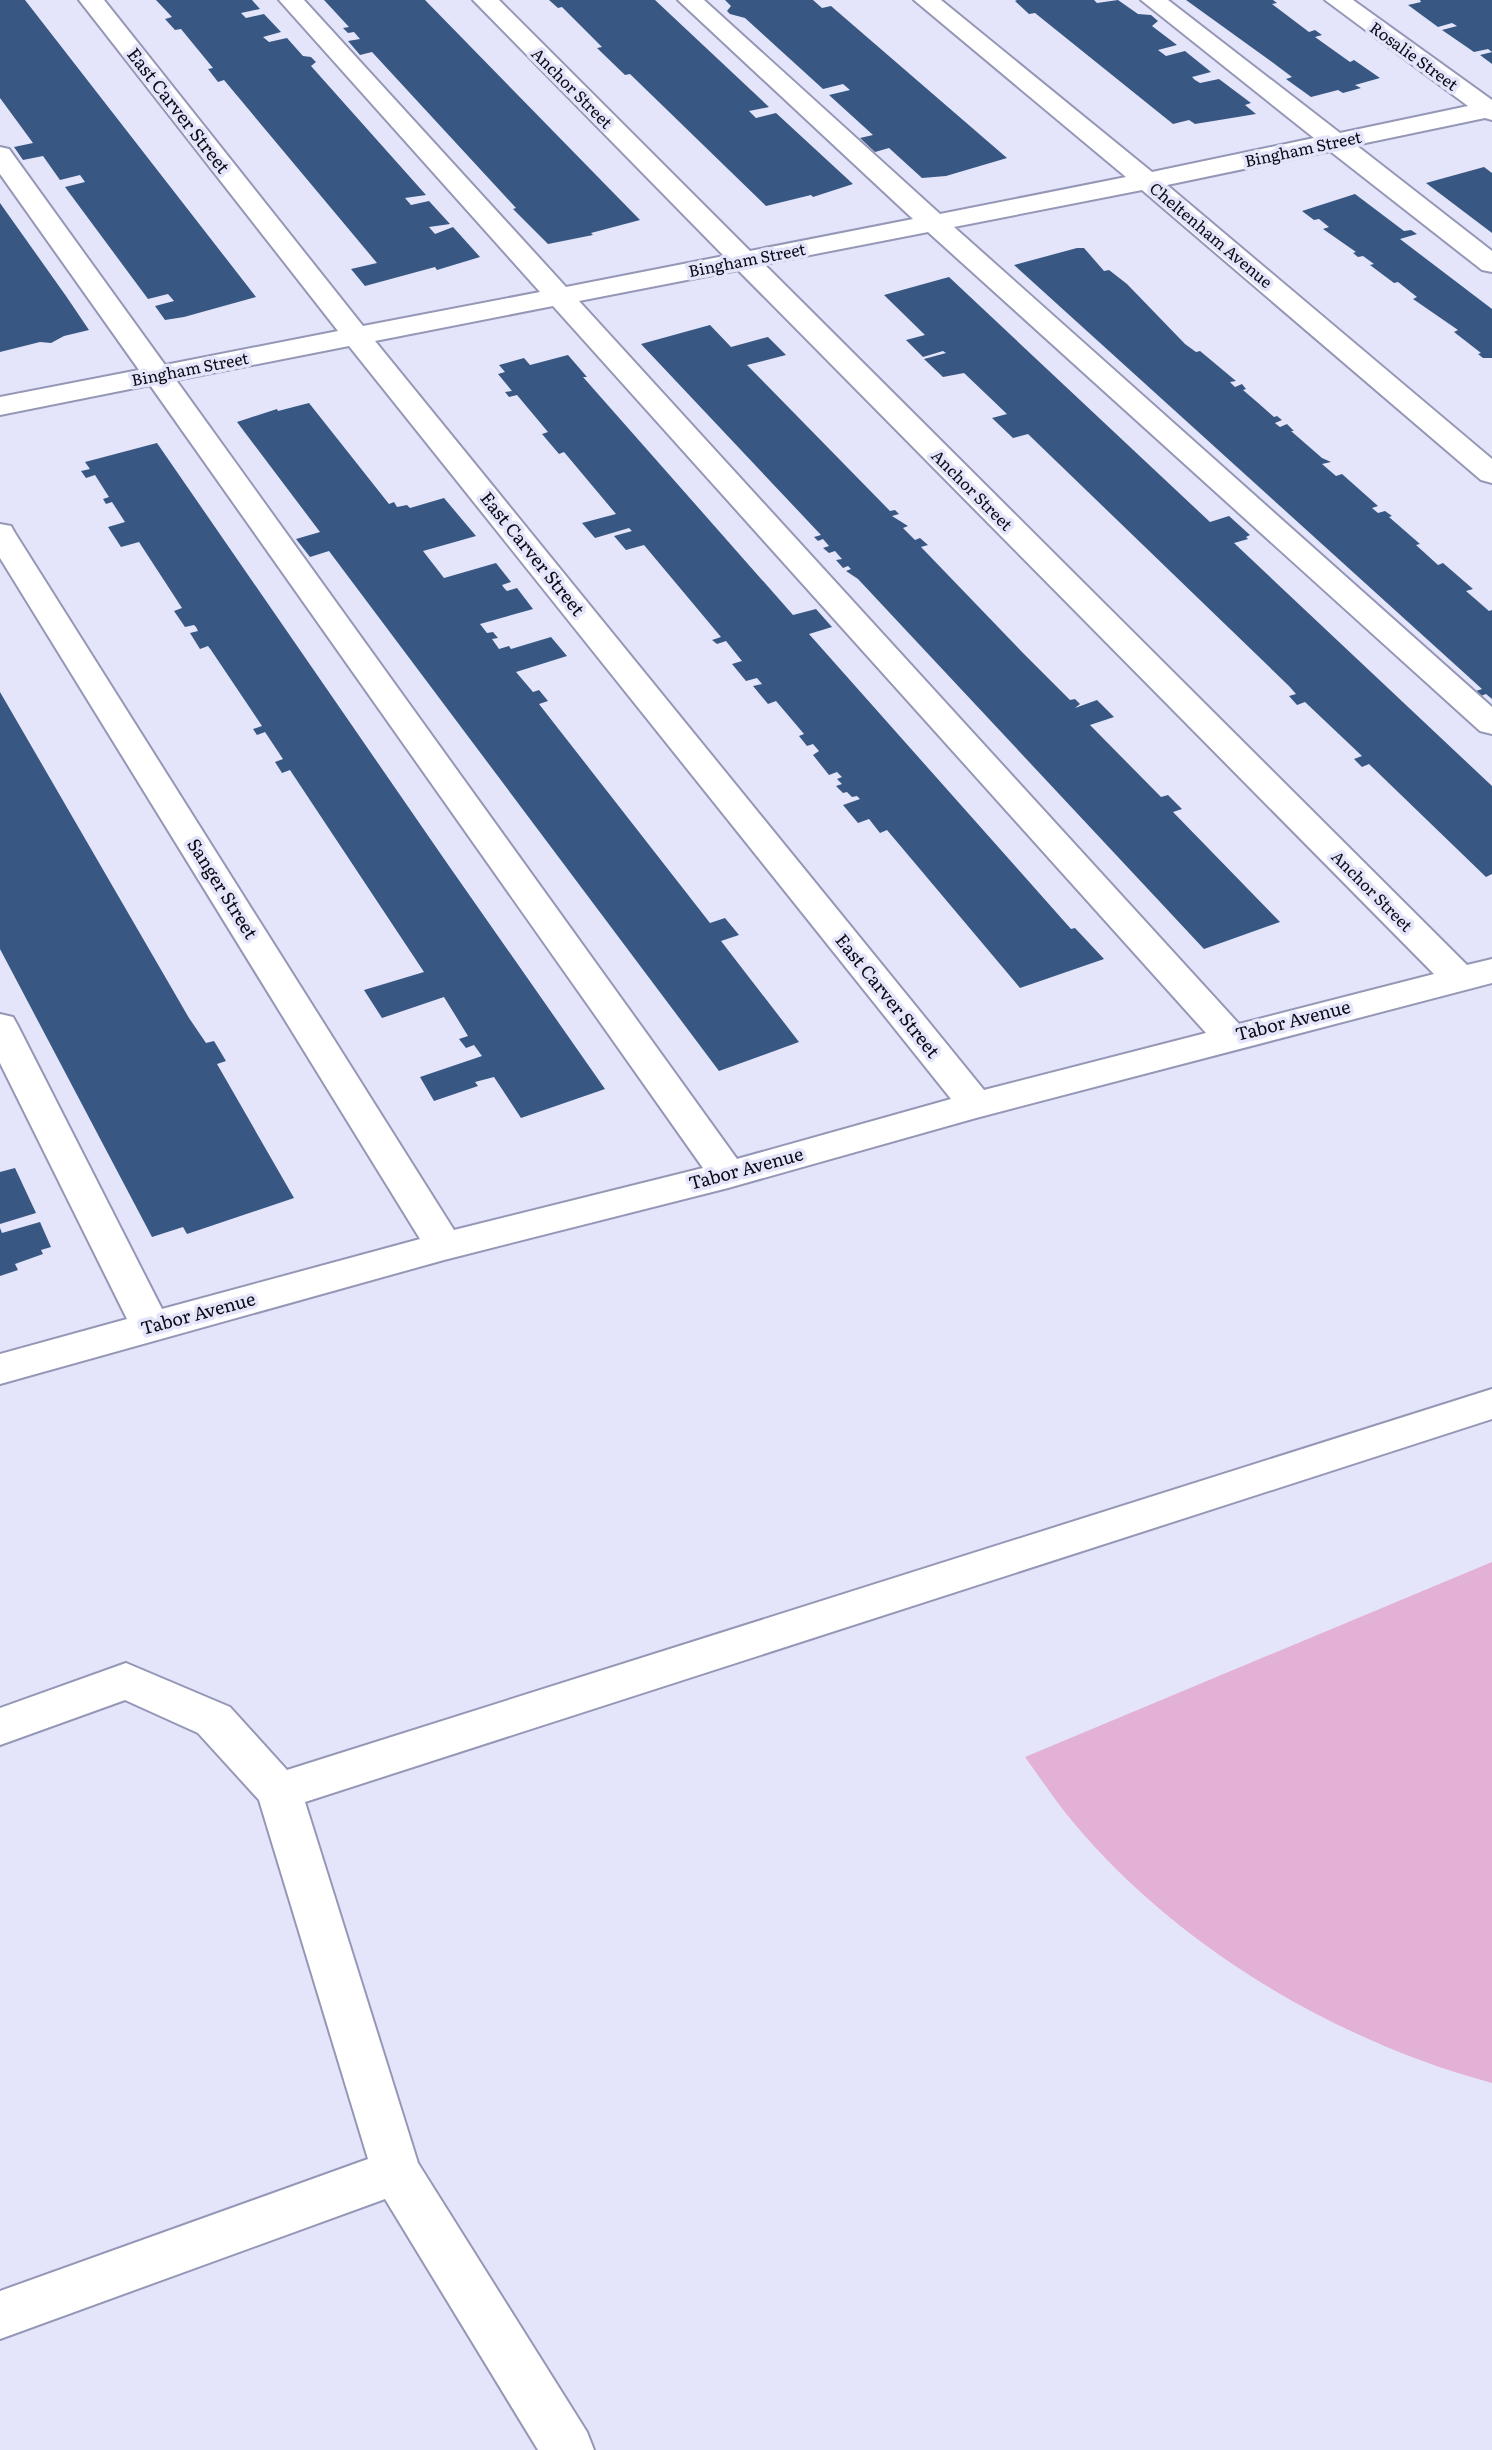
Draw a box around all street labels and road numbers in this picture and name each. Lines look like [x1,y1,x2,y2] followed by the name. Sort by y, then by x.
[1365,15,1464,96] street label: Rosalie Street
[121,41,237,179] street label: East Carver Street
[527,41,619,134] street label: Anchor Street
[1242,124,1364,172] street label: Bingham Street
[1145,176,1278,293] street label: Cheltenham Avenue
[686,236,808,282] street label: Bingham Street
[129,345,251,391] street label: Bingham Street
[927,443,1019,536] street label: Anchor Street
[474,485,592,622] street label: East Carver Street
[181,833,265,945] street label: Sanger Street
[1327,844,1419,937] street label: Anchor Street
[829,927,947,1064] street label: East Carver Street
[1232,992,1353,1047] street label: Tabor Avenue
[685,1139,806,1196] street label: Tabor Avenue
[137,1284,258,1341] street label: Tabor Avenue

